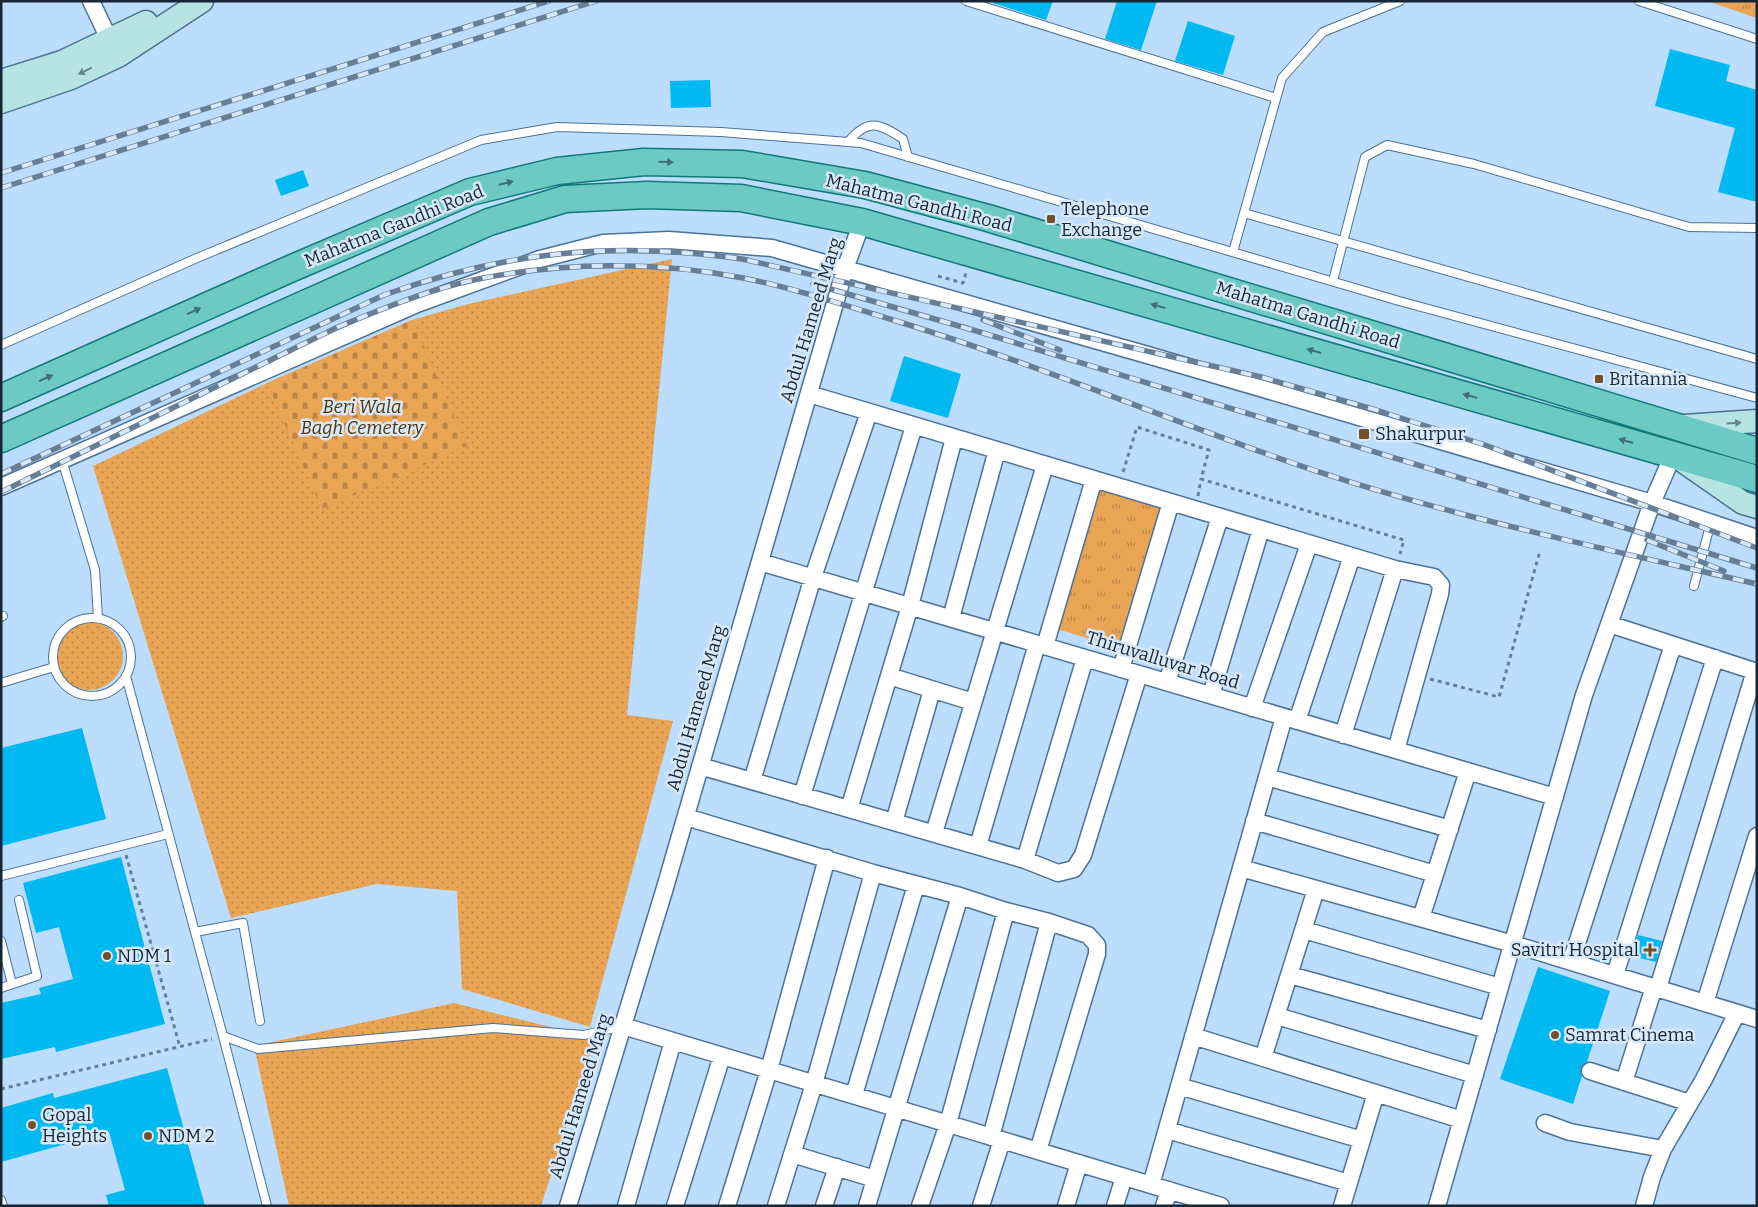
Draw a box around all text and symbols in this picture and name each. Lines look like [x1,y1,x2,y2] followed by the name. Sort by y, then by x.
[78,67,92,75] one-way arrow
[659,158,675,166] one-way arrow
[824,169,1015,237] street label: Mahatma Gandhi Road
[498,179,513,187] one-way arrow
[301,180,487,272] street label: Mahatma Gandhi Road
[1061,198,1149,241] place label: Telephone Exchange
[1045,213,1057,225] marker: Telephone Exchange
[775,235,847,405] street label: Abdul Hameed Marg
[1213,277,1403,354] street label: Mahatma Gandhi Road
[1150,302,1165,310] one-way arrow
[187,307,201,315] one-way arrow
[1306,347,1321,355] one-way arrow
[1609,368,1687,390] place label: Britannia
[39,373,53,381] one-way arrow
[1593,373,1605,385] marker: Britannia
[1462,392,1478,400] one-way arrow
[301,396,424,439] park label: Beri Wala Bagh Cemetery
[1726,418,1742,426] one-way arrow
[1375,423,1466,445] place label: Shakurpur
[1357,427,1371,441] marker: Shakurpur
[1619,437,1634,445] one-way arrow
[662,622,730,794] street label: Abdul Hameed Marg
[1084,626,1242,694] street label: Thiruvalluvar Road
[1511,939,1639,961] place label: Savitri Hospital
[1643,943,1657,957] marker: Savitri Hospital
[117,945,172,967] place label: NDM 1
[101,950,113,962] marker: NDM 1
[544,1011,616,1181] street label: Abdul Hameed Marg
[1565,1024,1695,1046] place label: Samrat Cinema
[1549,1029,1561,1041] marker: Samrat Cinema
[42,1104,107,1147] place label: Gopal Heights
[26,1119,38,1131] marker: Gopal Heights
[158,1125,215,1147] place label: NDM 2
[142,1130,154,1142] marker: NDM 2

